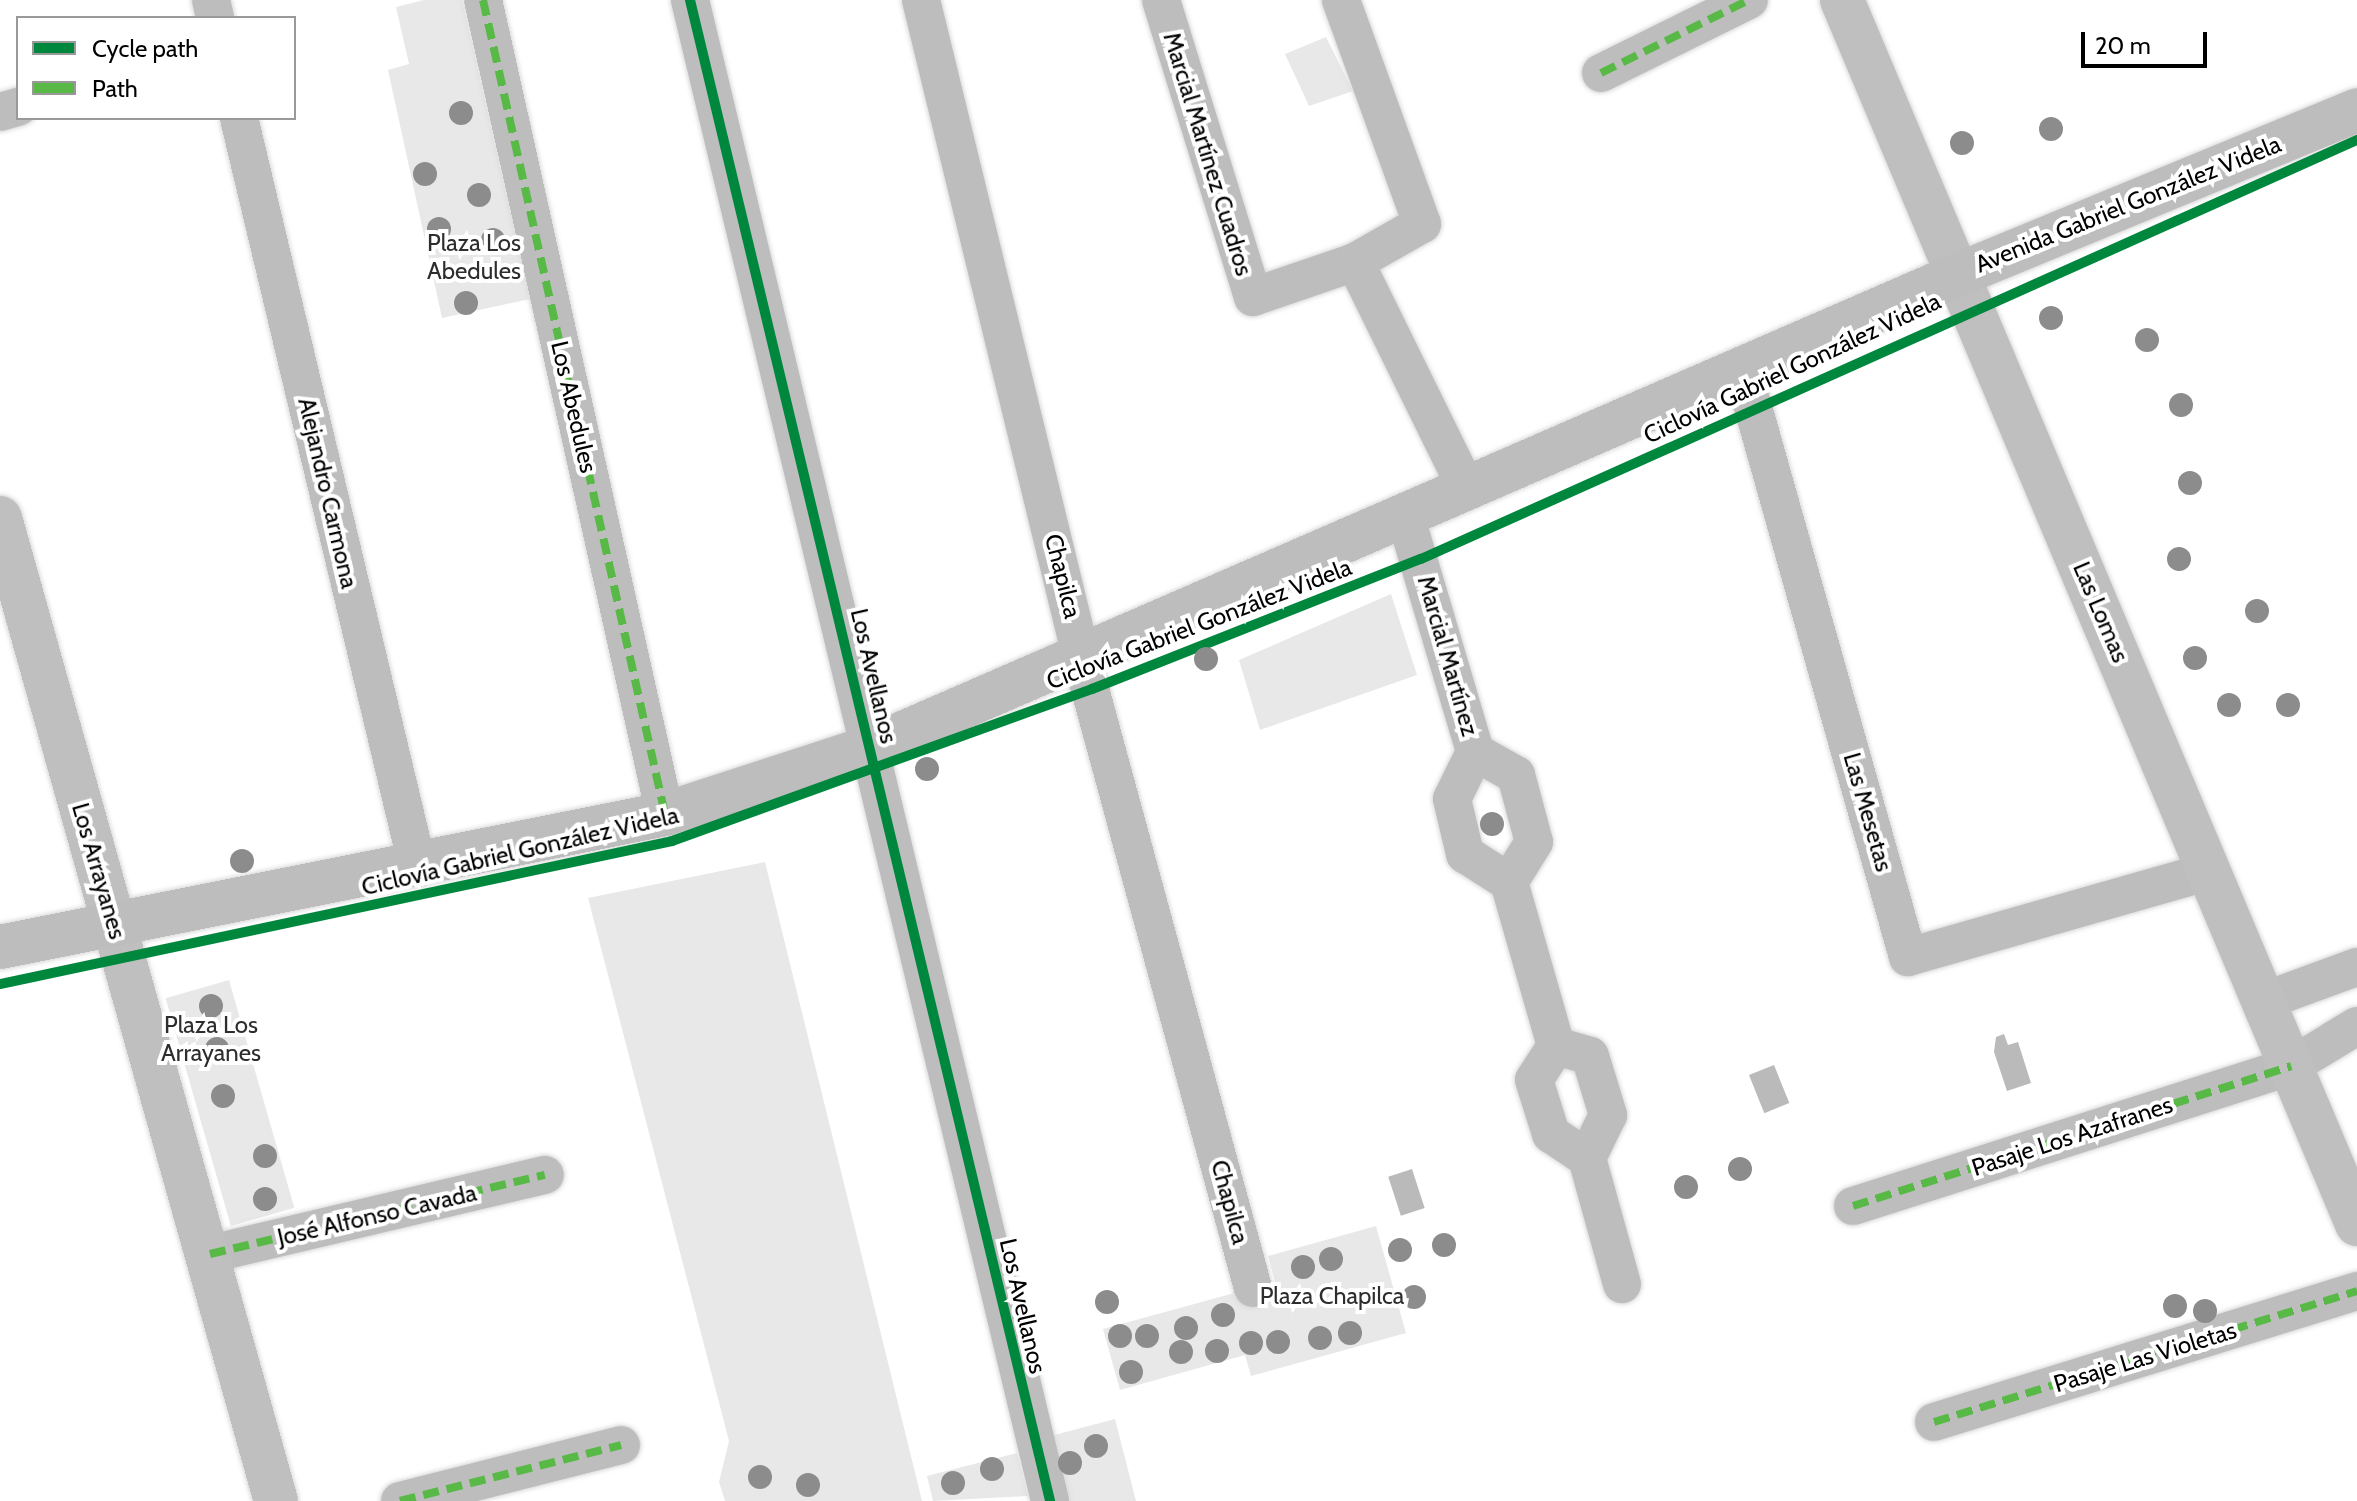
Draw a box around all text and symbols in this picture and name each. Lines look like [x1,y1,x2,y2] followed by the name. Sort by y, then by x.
[16,16,296,120] legend
[2085,16,2211,66] scale bar
[1157,29,1259,279] street label: Marcial Martínez Cuadros
[2095,31,2151,60] text: 20 m
[92,34,198,63] text: Cycle path
[92,74,138,103] text: Path
[1971,129,2285,279] street label: Avenida Gabriel González Videla
[427,229,521,285] park label: Plaza Los Abedules
[1639,286,1945,450] street label: Ciclovía Gabriel González Videla
[545,338,603,476] street label: Los Abedules
[292,395,364,591] street label: Alejandro Carmona
[1039,531,1087,621] street label: Chapilca
[1042,552,1356,696] street label: Ciclovía Gabriel González Videla
[2067,557,2135,667] street label: Las Lomas
[1411,573,1485,739] street label: Marcial Martínez
[844,606,904,746] street label: Los Avellanos
[1837,749,1899,875] street label: Las Mesetas
[66,800,132,942] street label: Los Arrayanes
[359,800,681,902] street label: Ciclovía Gabriel González Videla
[161,1011,261,1067] park label: Plaza Los Arrayanes
[1968,1090,2176,1182] street label: Pasaje Los Azafranes
[1205,1157,1255,1247] street label: Chapilca
[275,1178,479,1252] street label: José Alfonso Cavada
[993,1236,1053,1376] street label: Los Avellanos
[1260,1282,1404,1310] park label: Plaza Chapilca
[2050,1316,2240,1398] street label: Pasaje Las Violetas

